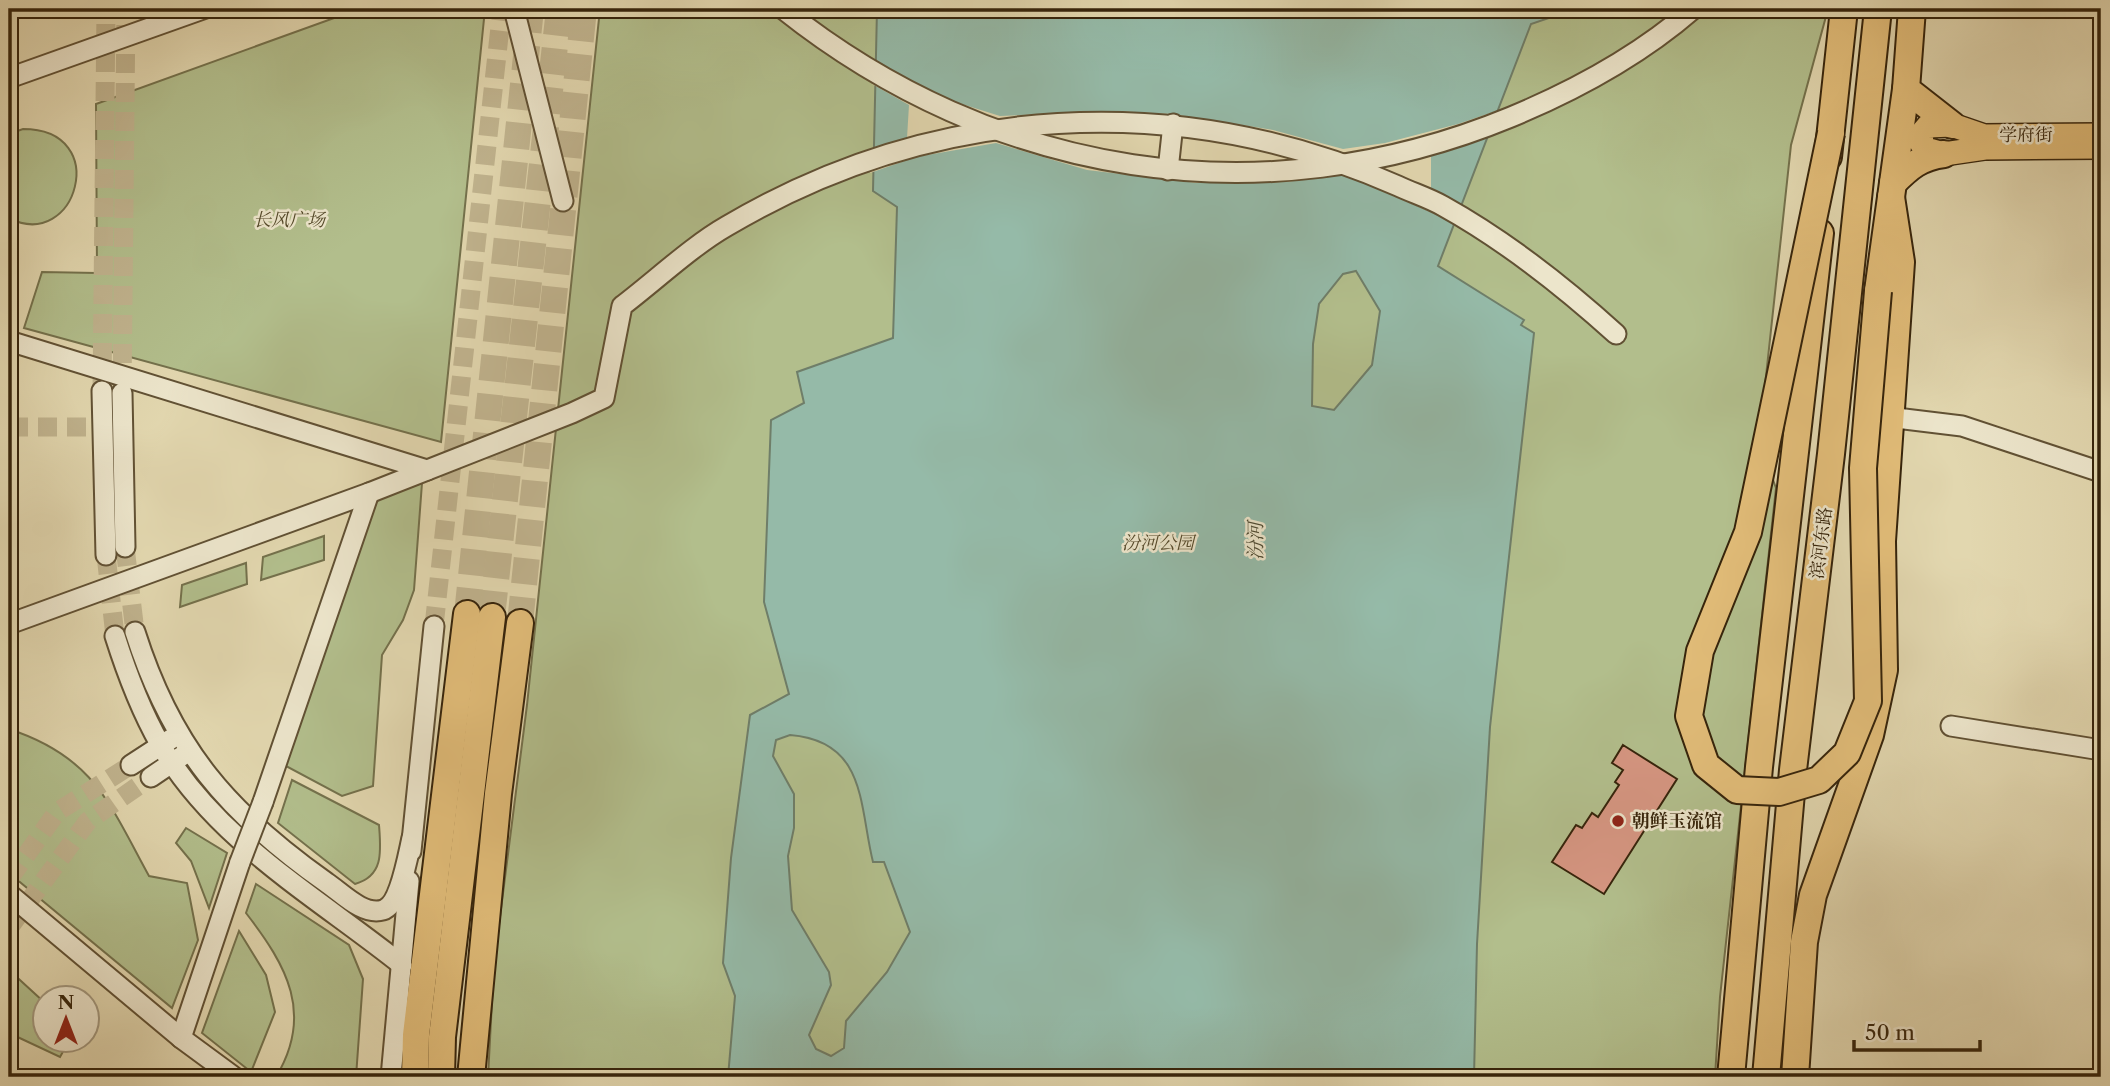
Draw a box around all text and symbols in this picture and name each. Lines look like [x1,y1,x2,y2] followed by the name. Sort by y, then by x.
[1999,124,2053,146] street label: 学府街
[253,209,327,231] park label: 长风广场
[1806,506,1836,580] street label: 滨河东路
[1244,519,1267,560] water label: 汾河
[1122,532,1197,554] park label: 汾河公园
[1632,810,1722,832] place label: 朝鲜玉流馆
[1610,813,1626,829] marker: 朝鲜玉流馆
[32,984,102,1054] north arrow
[58,991,74,1014] text: N
[1854,1009,1980,1053] scale bar
[1865,1020,1915,1045] text: 50 m

